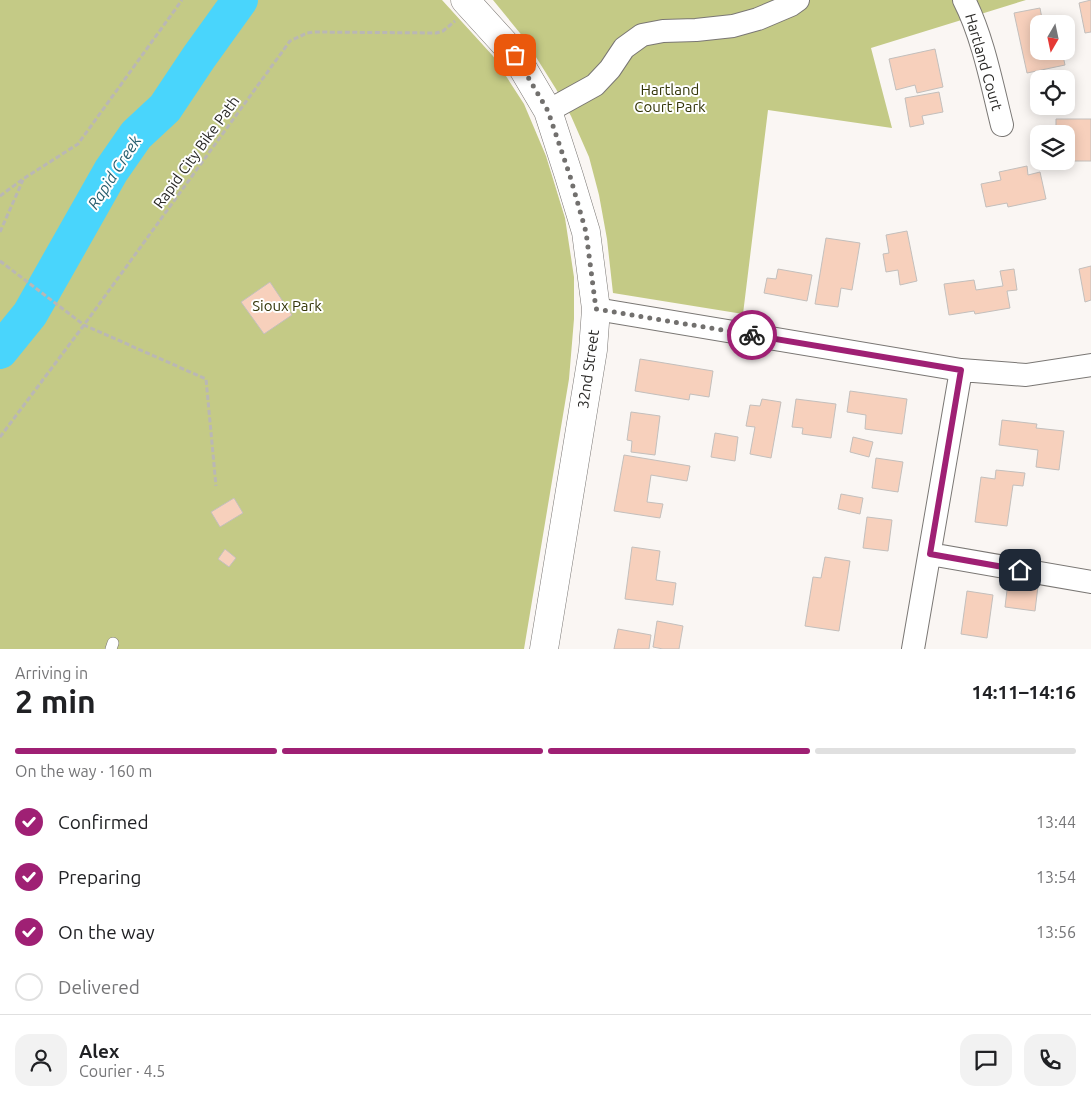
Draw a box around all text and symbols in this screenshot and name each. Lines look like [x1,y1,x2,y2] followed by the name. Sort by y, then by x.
[962,11,1006,113] street label: Hartland Court
[1030,15,1075,60] north arrow
[1030,15,1075,170] map controls
[494,34,536,76] pin
[501,41,529,69] icon: bag
[1030,70,1075,115] button: locate
[634,81,706,115] park label: Hartland Court Park
[150,93,242,211] street label: Rapid City Bike Path
[1030,125,1075,170] button: layers
[84,131,145,212] water label: Rapid Creek
[252,297,322,314] park label: Sioux Park
[727,310,777,360] courier
[738,321,766,349] icon: bike
[574,328,602,410] street label: 32nd Street
[999,549,1041,591] pin
[1006,556,1034,584] icon: home
[15,664,88,682] text: Arriving in
[971,681,1076,703] text: 14:11–14:16
[15,683,96,719] text: 2 min
[15,762,152,780] text: On the way · 160 m
[15,808,43,836] icon: check
[58,811,149,833] text: Confirmed
[1036,813,1076,831] text: 13:44
[15,863,43,891] icon: check
[58,866,142,888] text: Preparing
[1036,868,1076,886] text: 13:54
[15,918,43,946] icon: check
[58,921,155,943] text: On the way
[1036,923,1076,941] text: 13:56
[58,976,140,998] text: Delivered
[15,1034,67,1086] button: person
[960,1034,1012,1086] button: chat
[1024,1034,1076,1086] button: phone
[79,1040,119,1062] text: Alex
[79,1062,165,1080] text: Courier · 4.5

